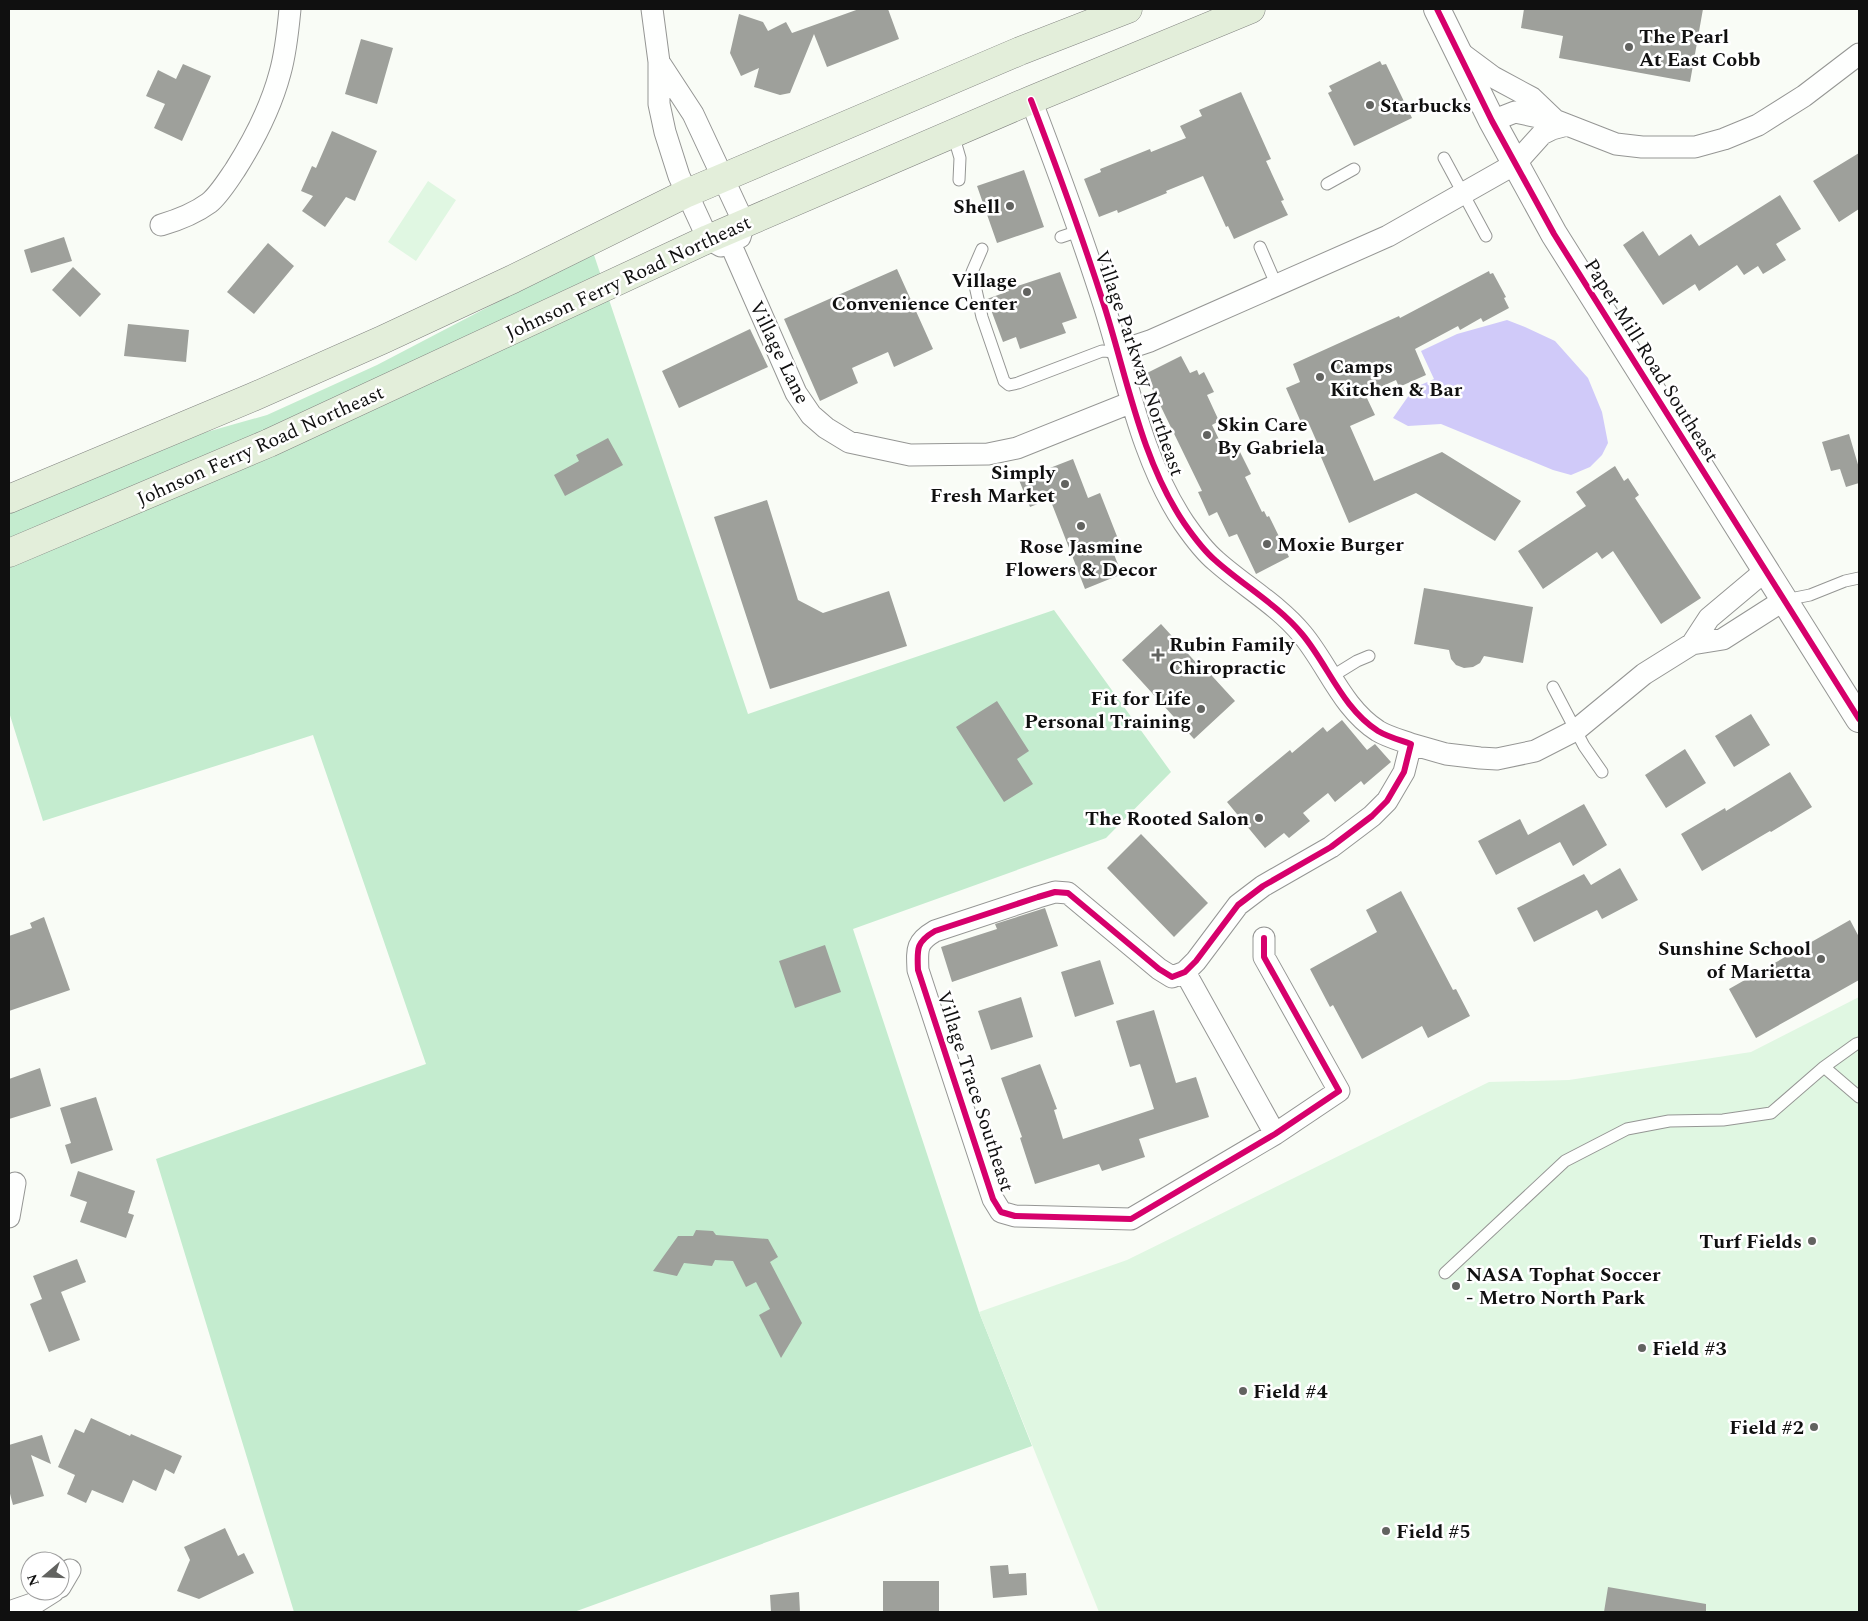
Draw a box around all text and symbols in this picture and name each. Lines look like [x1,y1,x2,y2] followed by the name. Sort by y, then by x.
[1639,22,1760,75] place label: The Pearl At East Cobb
[1623,41,1635,53] marker: The Pearl At East Cobb
[1380,91,1472,121] place label: Starbucks
[1364,99,1376,111] marker: Starbucks
[953,192,1000,222] place label: Shell
[1004,200,1016,212] marker: Shell
[501,208,756,348] street label: Johnson Ferry Road Northeast
[1086,246,1192,480] street label: Village Parkway Northeast
[1576,253,1726,468] street label: Paper Mill Road Southeast
[832,266,1017,319] place label: Village Convenience Center
[1021,286,1033,298] marker: Village Convenience Center
[741,296,817,409] street label: Village Lane
[1330,352,1463,405] place label: Camps Kitchen & Bar
[1314,371,1326,383] marker: Camps Kitchen & Bar
[132,378,389,514] street label: Johnson Ferry Road Northeast
[1217,410,1326,463] place label: Skin Care By Gabriela
[1201,429,1213,441] marker: Skin Care By Gabriela
[930,458,1056,511] place label: Simply Fresh Market
[1059,478,1071,490] marker: Simply Fresh Market
[1075,520,1087,532] marker: Rose Jasmine Flowers & Decor
[1277,530,1404,560] place label: Moxie Burger
[1005,532,1158,585] place label: Rose Jasmine Flowers & Decor
[1261,538,1273,550] marker: Moxie Burger
[1169,630,1296,683] place label: Rubin Family Chiropractic
[1151,648,1165,662] marker: Rubin Family Chiropractic
[1024,684,1191,737] place label: Fit for Life Personal Training
[1195,703,1207,715] marker: Fit for Life Personal Training
[1085,804,1249,834] place label: The Rooted Salon
[1253,812,1265,824] marker: The Rooted Salon
[1658,934,1812,987] place label: Sunshine School of Marietta
[1815,953,1827,965] marker: Sunshine School of Marietta
[928,987,1022,1196] street label: Village Trace Southeast
[1699,1227,1802,1257] place label: Turf Fields
[1806,1235,1818,1247] marker: Turf Fields
[1466,1260,1661,1313] place label: NASA Tophat Soccer - Metro North Park
[1450,1280,1462,1292] marker: NASA Tophat Soccer - Metro North Park
[1652,1334,1727,1364] place label: Field #3
[1636,1342,1648,1354] marker: Field #3
[1253,1377,1328,1407] place label: Field #4
[1237,1385,1249,1397] marker: Field #4
[1729,1413,1804,1443] place label: Field #2
[1808,1421,1820,1433] marker: Field #2
[1396,1517,1471,1547] place label: Field #5
[1380,1525,1392,1537] marker: Field #5
[20,1551,70,1601] north arrow
[21,1571,45,1589] text: N

